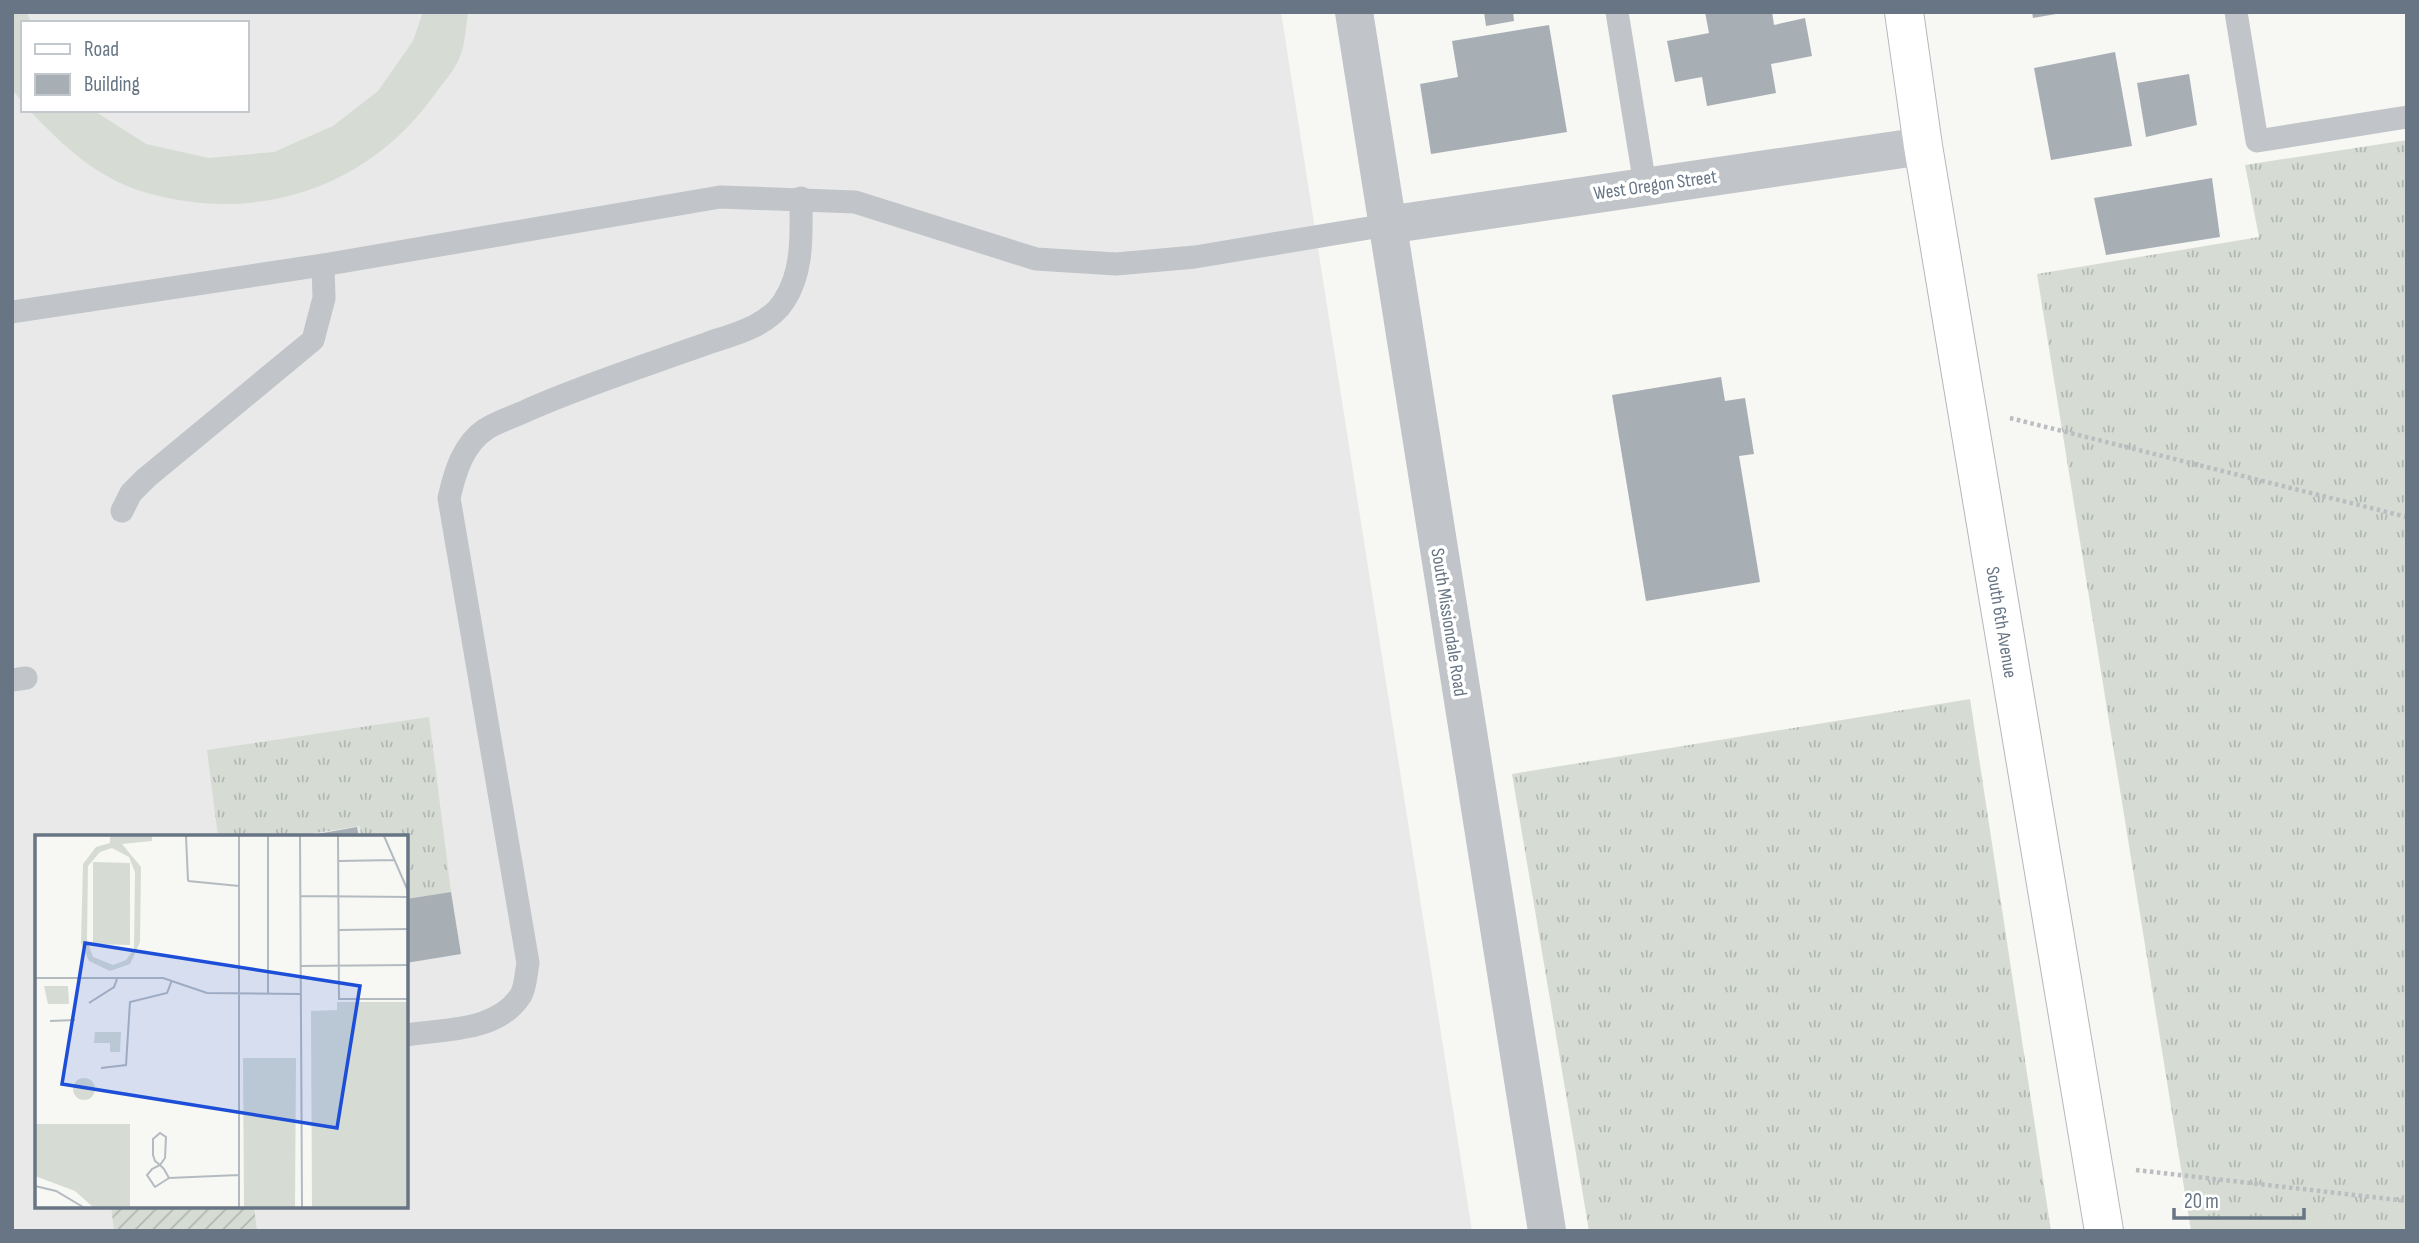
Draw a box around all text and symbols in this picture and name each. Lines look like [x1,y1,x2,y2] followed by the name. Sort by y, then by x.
[21,21,248,112] legend
[84,37,119,62] text: Road
[84,72,140,97] text: Building
[1592,165,1718,206] street label: West Oregon Street
[1425,546,1472,698] street label: South Missiondale Road
[1980,565,2022,680] street label: South 6th Avenue
[35,835,408,1208] inset map
[2174,1176,2304,1220] scale bar
[2184,1189,2219,1214] text: 20 m

